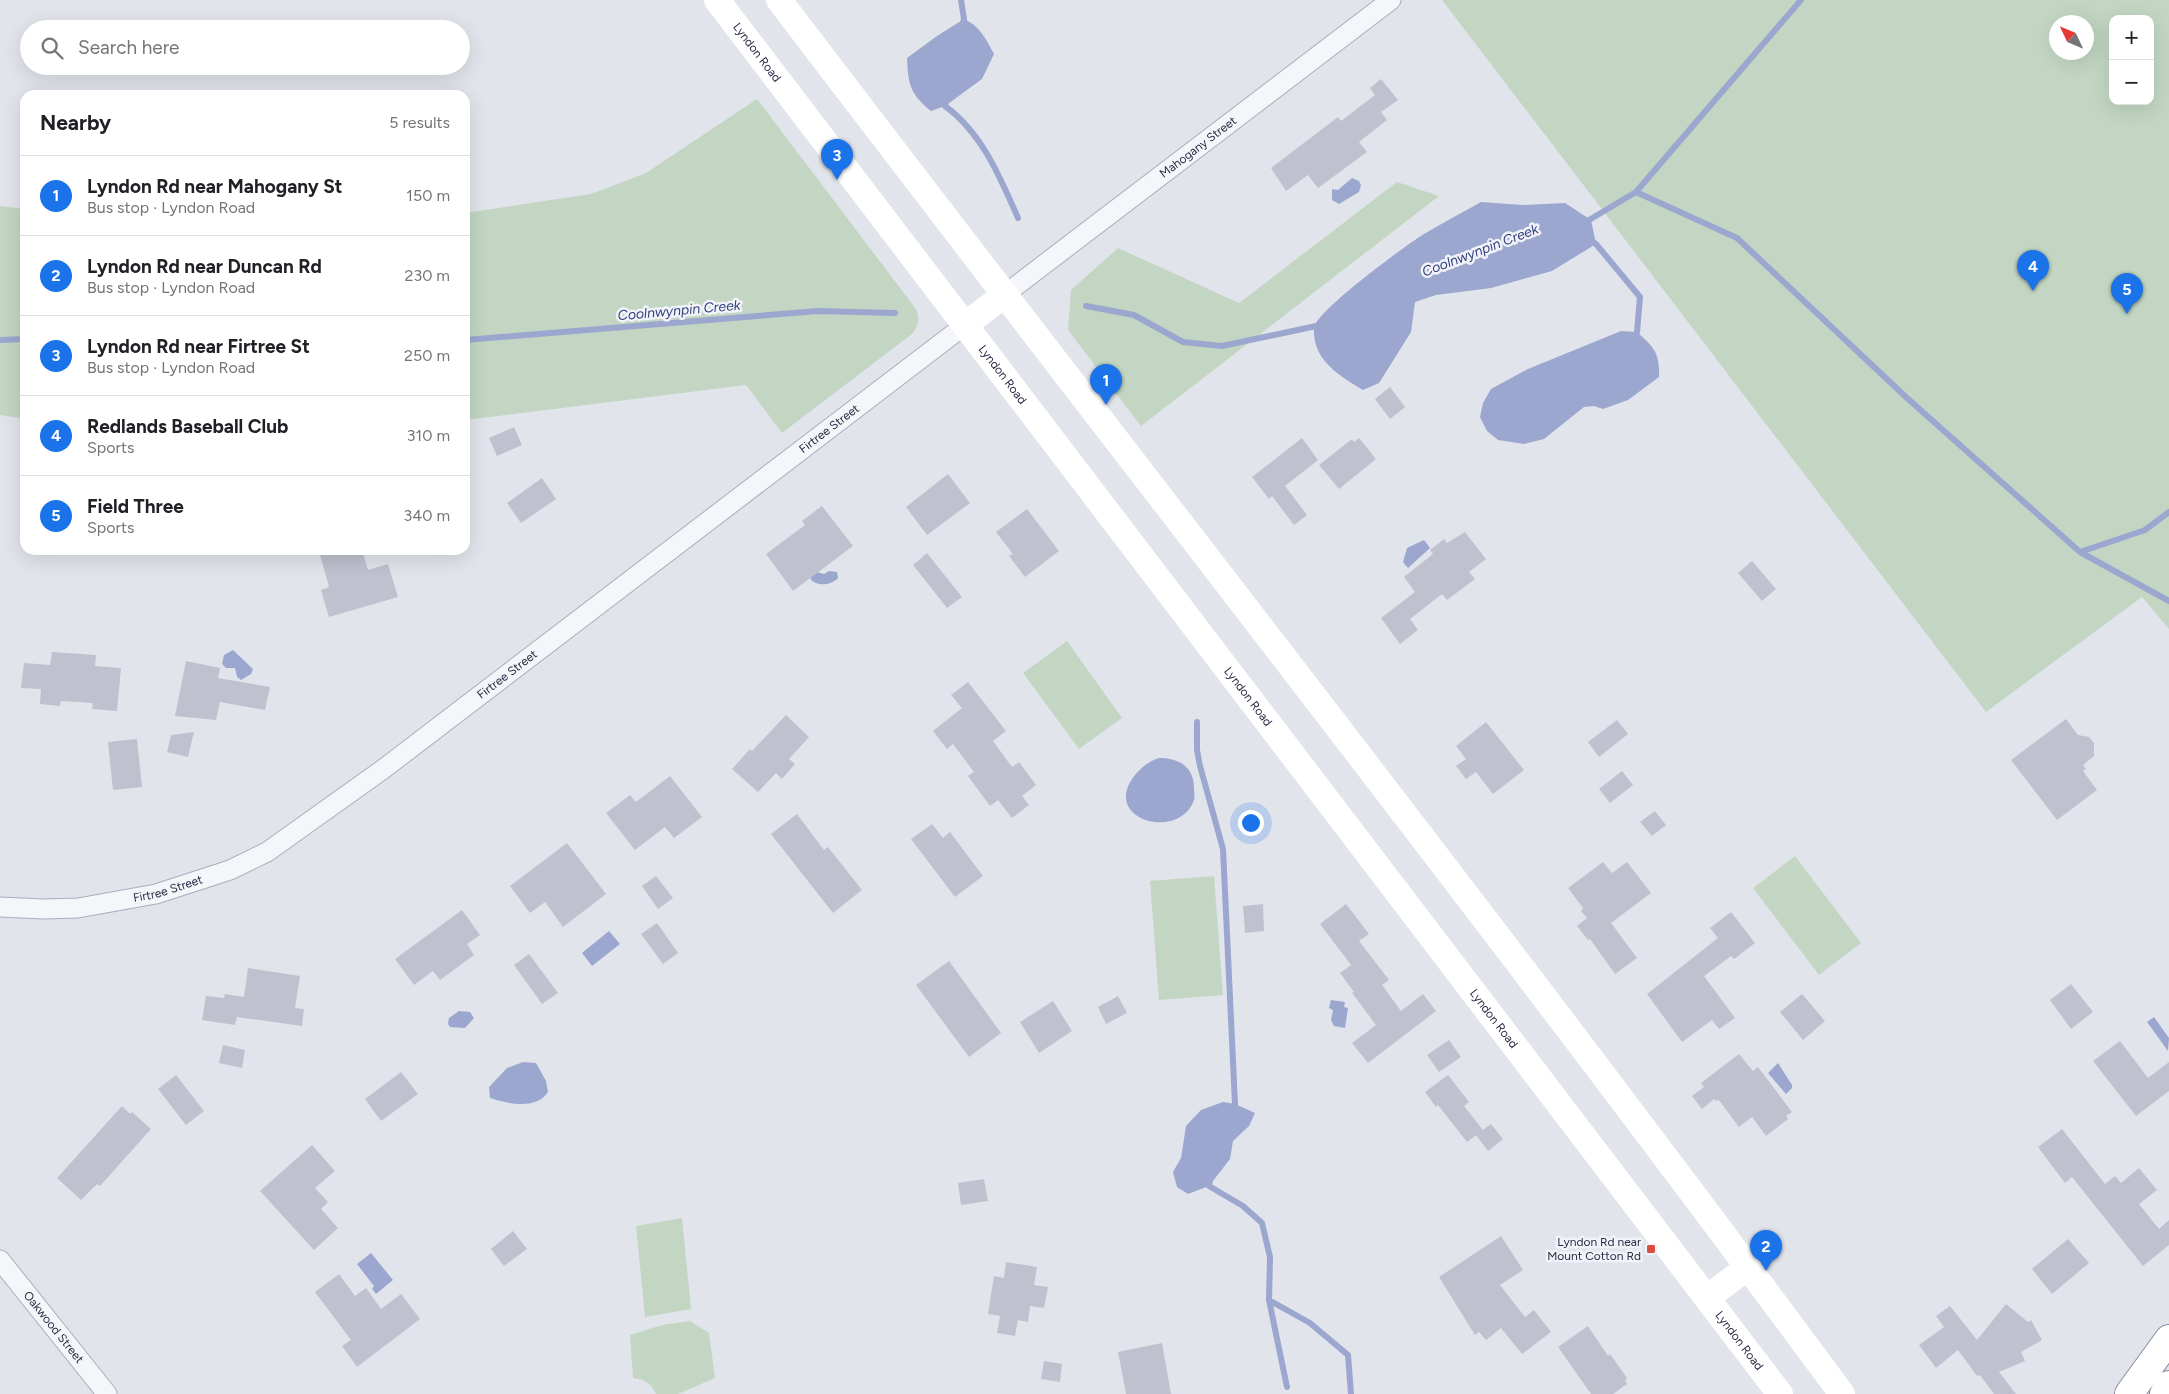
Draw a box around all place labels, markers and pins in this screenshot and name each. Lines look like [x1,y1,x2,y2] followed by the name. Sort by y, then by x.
[821,139,853,180] pin: 3
[2017,250,2049,291] pin: 4
[2111,273,2143,314] pin: 5
[1090,364,1122,405] pin: 1
[1750,1230,1782,1271] pin: 2
[1547,1235,1641,1263] place label: Lyndon Rd near Mount Cotton Rd
[1645,1243,1657,1255] marker: Lyndon Rd near Mount Cotton Rd

